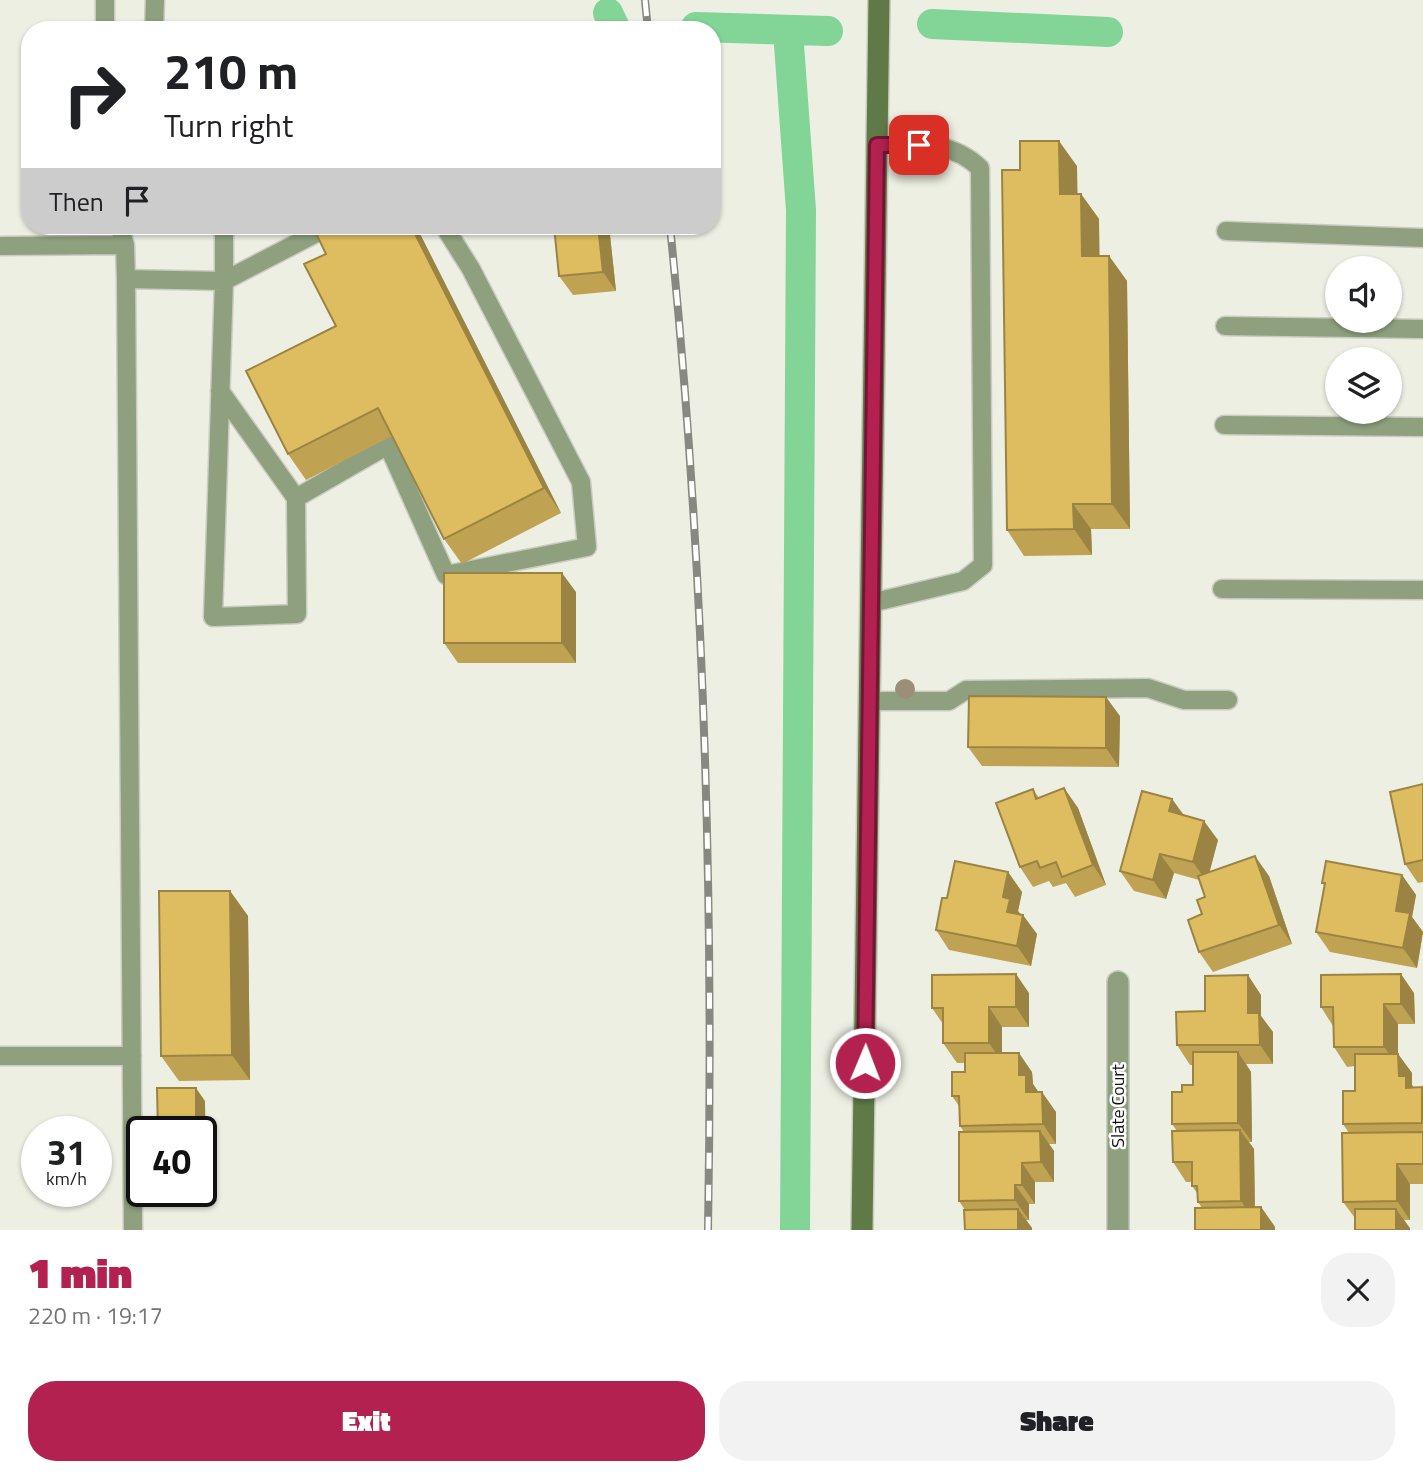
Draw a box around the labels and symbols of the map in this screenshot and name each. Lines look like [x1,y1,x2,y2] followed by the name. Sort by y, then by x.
[889,115,949,175] pin
[828,1026,902,1100] position arrow
[1104,1064,1131,1148] street label: Slate Court
[126,1116,217,1207] speed limit sign: 40

